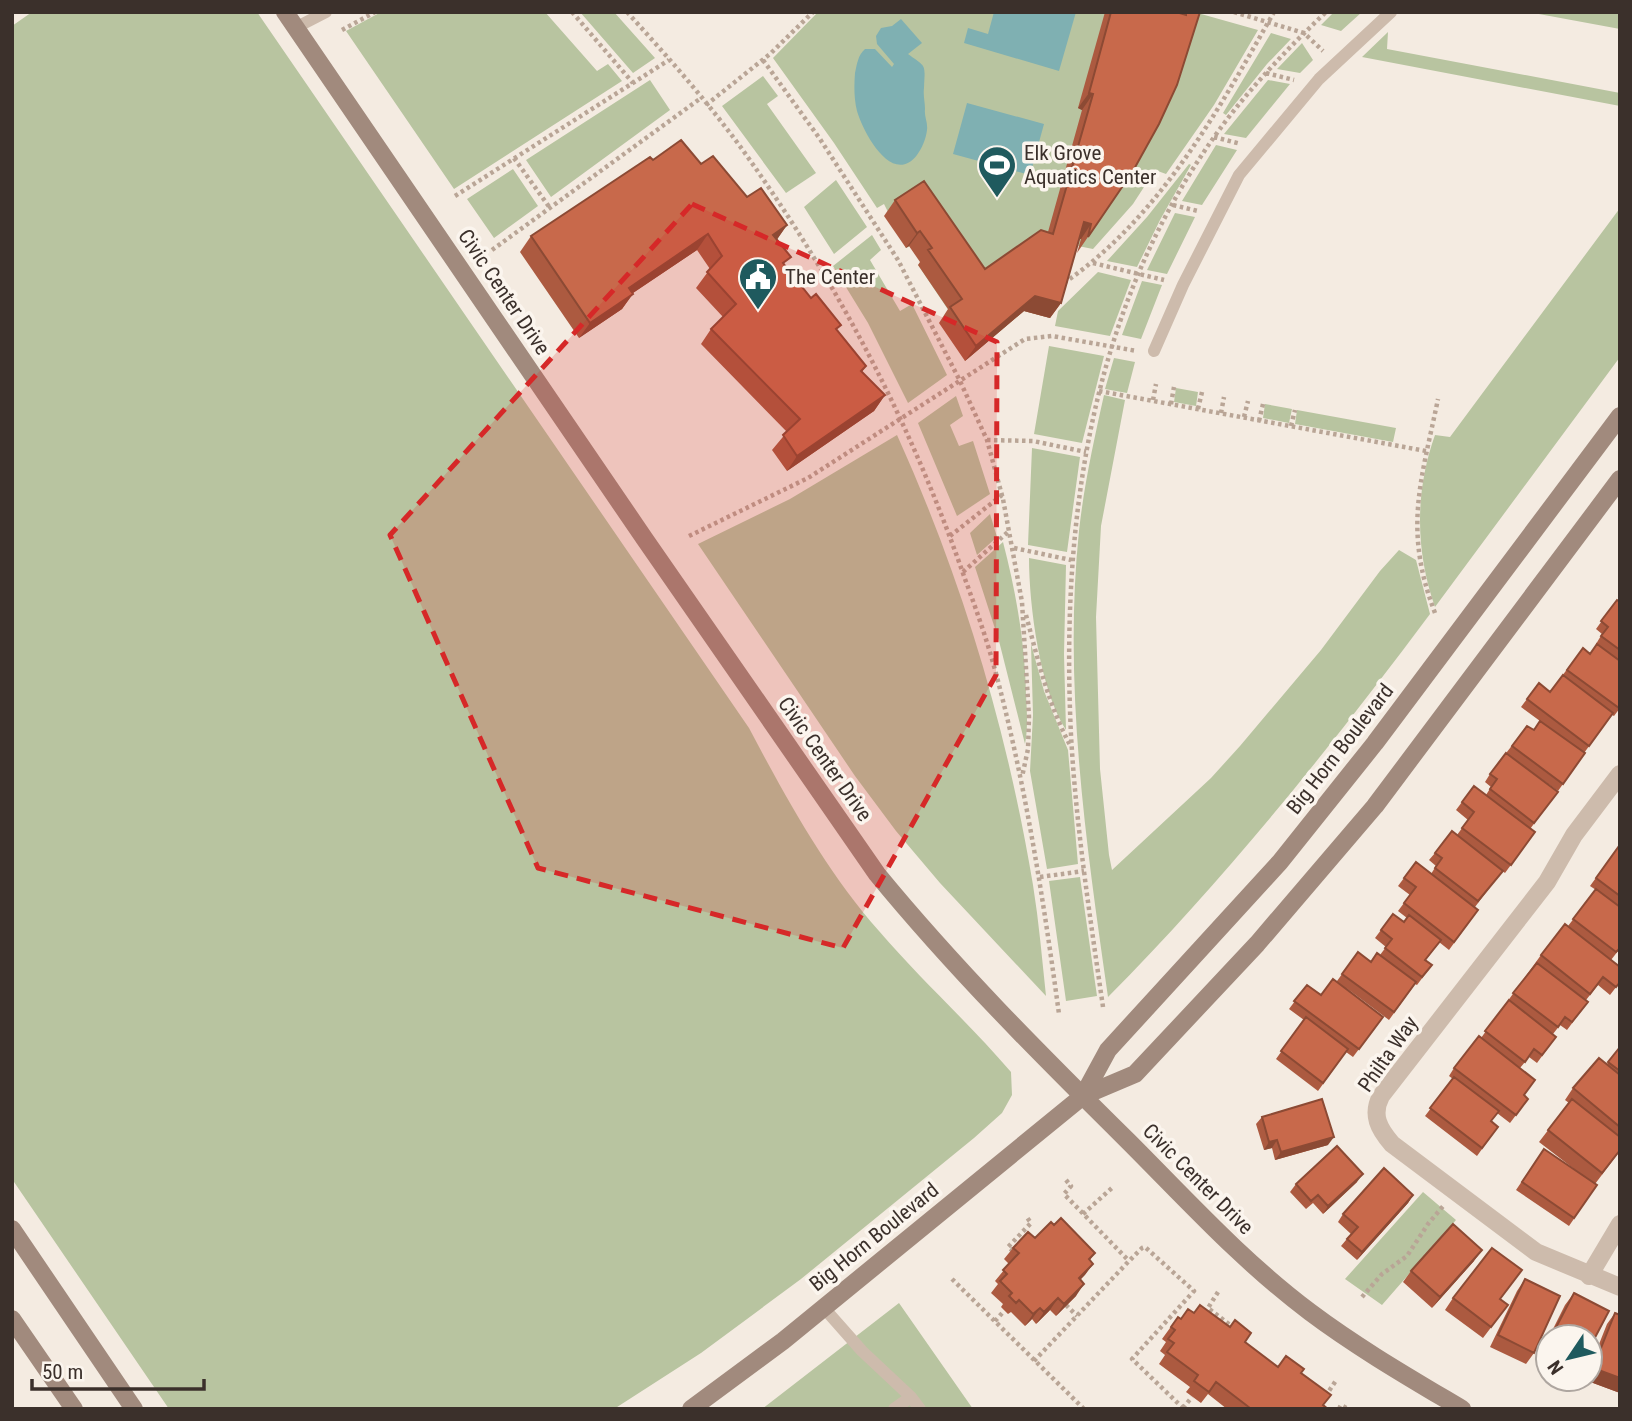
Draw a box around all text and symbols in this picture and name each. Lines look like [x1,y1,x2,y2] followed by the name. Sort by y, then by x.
[1024,141,1156,189] place label: Elk Grove Aquatics Center
[976,144,1018,199] sports icon: Elk Grove Aquatics Center
[453,225,555,359] street label: Civic Center Drive
[737,256,779,311] public building icon: The Center
[785,265,875,289] place label: The Center
[1282,679,1398,819] street label: Big Horn Boulevard
[773,692,877,826] street label: Civic Center Drive
[1353,1011,1423,1096] street label: Philta Way
[1138,1119,1258,1239] street label: Civic Center Drive
[805,1178,943,1296] street label: Big Horn Boulevard
[1534,1323,1604,1393] north arrow
[32,1348,203,1392] scale bar
[1543,1356,1568,1379] text: N
[42,1360,83,1384] text: 50 m

